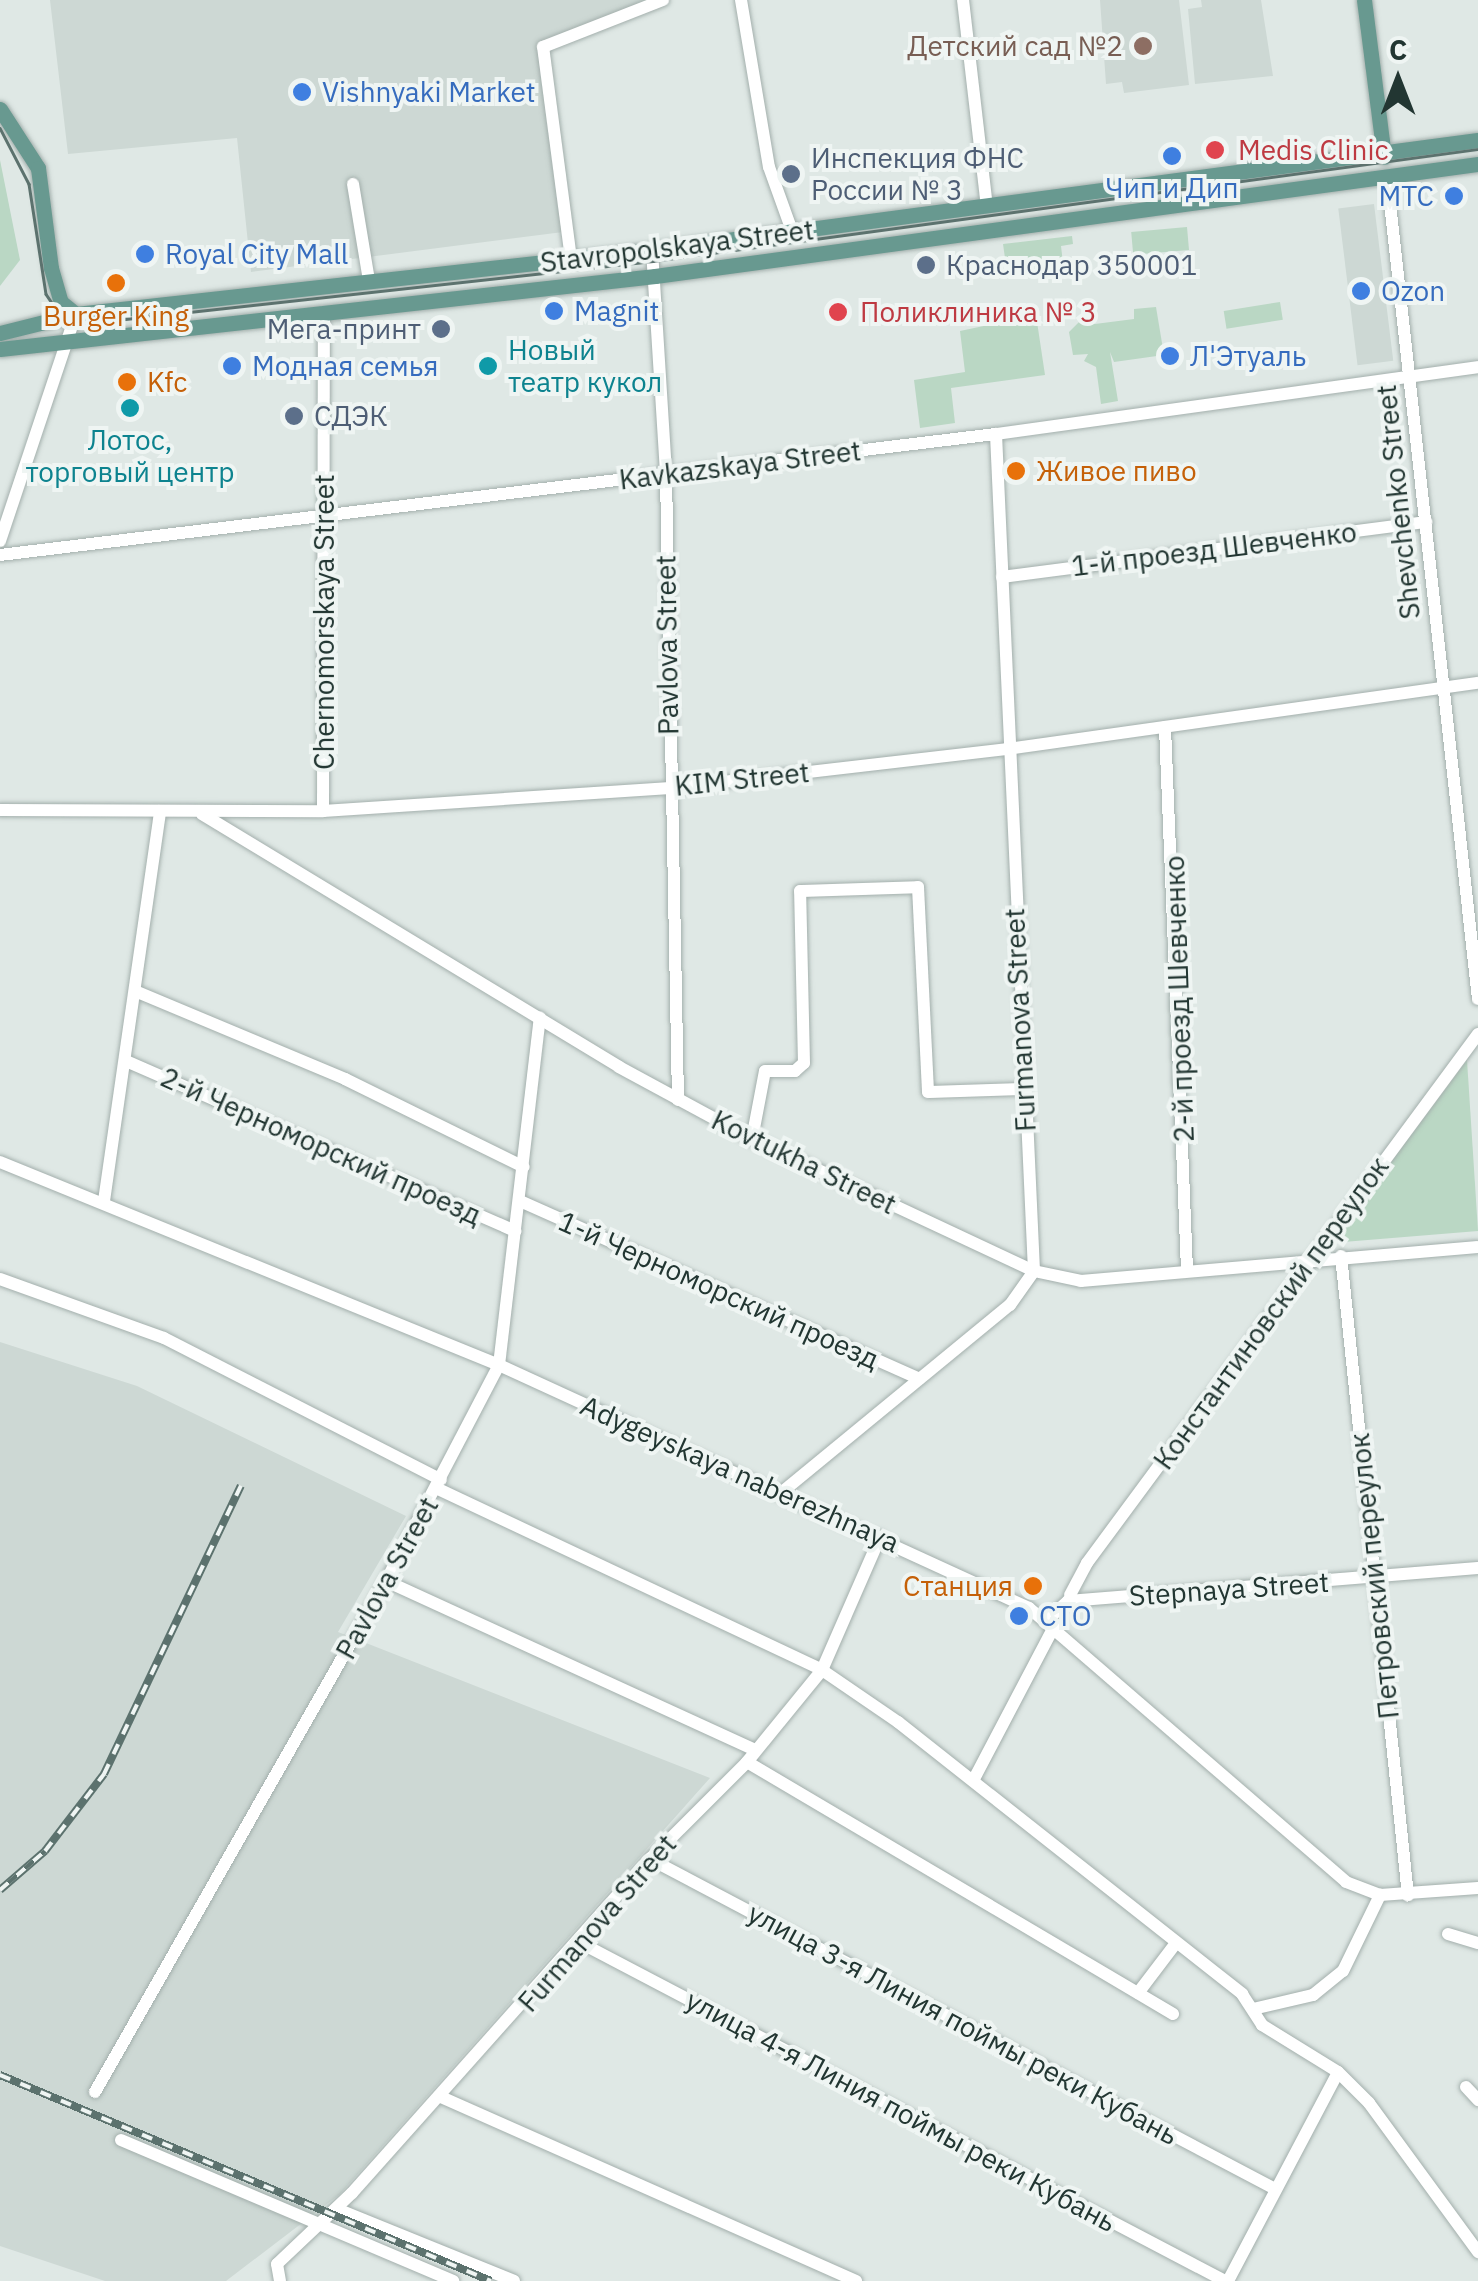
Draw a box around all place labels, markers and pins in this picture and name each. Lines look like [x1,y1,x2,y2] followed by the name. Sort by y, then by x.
[907,29,1123,63] place label: Детский сад №2
[1132,35,1154,57] marker: Детский сад №2
[322,75,536,109] place label: Vishnyaki Market
[291,81,313,103] marker: Vishnyaki Market
[1238,133,1389,167] place label: Medis Clinic
[1202,137,1228,163] marker: Medis Clinic
[811,141,1024,207] place label: Инспекция ФНС России № 3
[1161,145,1183,167] marker: Чип и Дип
[780,163,802,185] marker: Инспекция ФНС России № 3
[1105,171,1239,205] place label: Чип и Дип
[1378,179,1434,213] place label: МТС
[1443,185,1465,207] marker: МТС
[165,237,348,271] place label: Royal City Mall
[134,243,156,265] marker: Royal City Mall
[946,248,1197,282] place label: Краснодар 350001
[915,254,937,276] marker: Краснодар 350001
[105,272,127,294] marker: Burger King
[1381,274,1445,308] place label: Ozon
[1350,280,1372,302] marker: Ozon
[574,294,659,328] place label: Magnit
[860,295,1097,329] place label: Поликлиника № 3
[43,299,189,333] place label: Burger King
[825,299,851,325] marker: Поликлиника № 3
[543,300,565,322] marker: Magnit
[267,312,421,346] place label: Мега-принт
[430,318,452,340] marker: Мега-принт
[508,333,662,399] place label: Новый театр кукол
[1190,339,1306,373] place label: Л'Этуаль
[1159,345,1181,367] marker: Л'Этуаль
[252,349,438,383] place label: Модная семья
[221,355,243,377] marker: Модная семья
[477,355,499,377] marker: Новый театр кукол
[147,365,187,399] place label: Kfc
[116,371,138,393] marker: Kfc
[119,397,141,419] marker: Лотос, торговый центр
[314,399,388,433] place label: СДЭК
[283,405,305,427] marker: СДЭК
[25,423,235,489] place label: Лотос, торговый центр
[1036,454,1197,488] place label: Живое пиво
[1005,460,1027,482] marker: Живое пиво
[903,1569,1013,1603] place label: Станция
[1022,1575,1044,1597] marker: Станция
[1039,1599,1092,1633] place label: СТО
[1008,1605,1030,1627] marker: СТО

